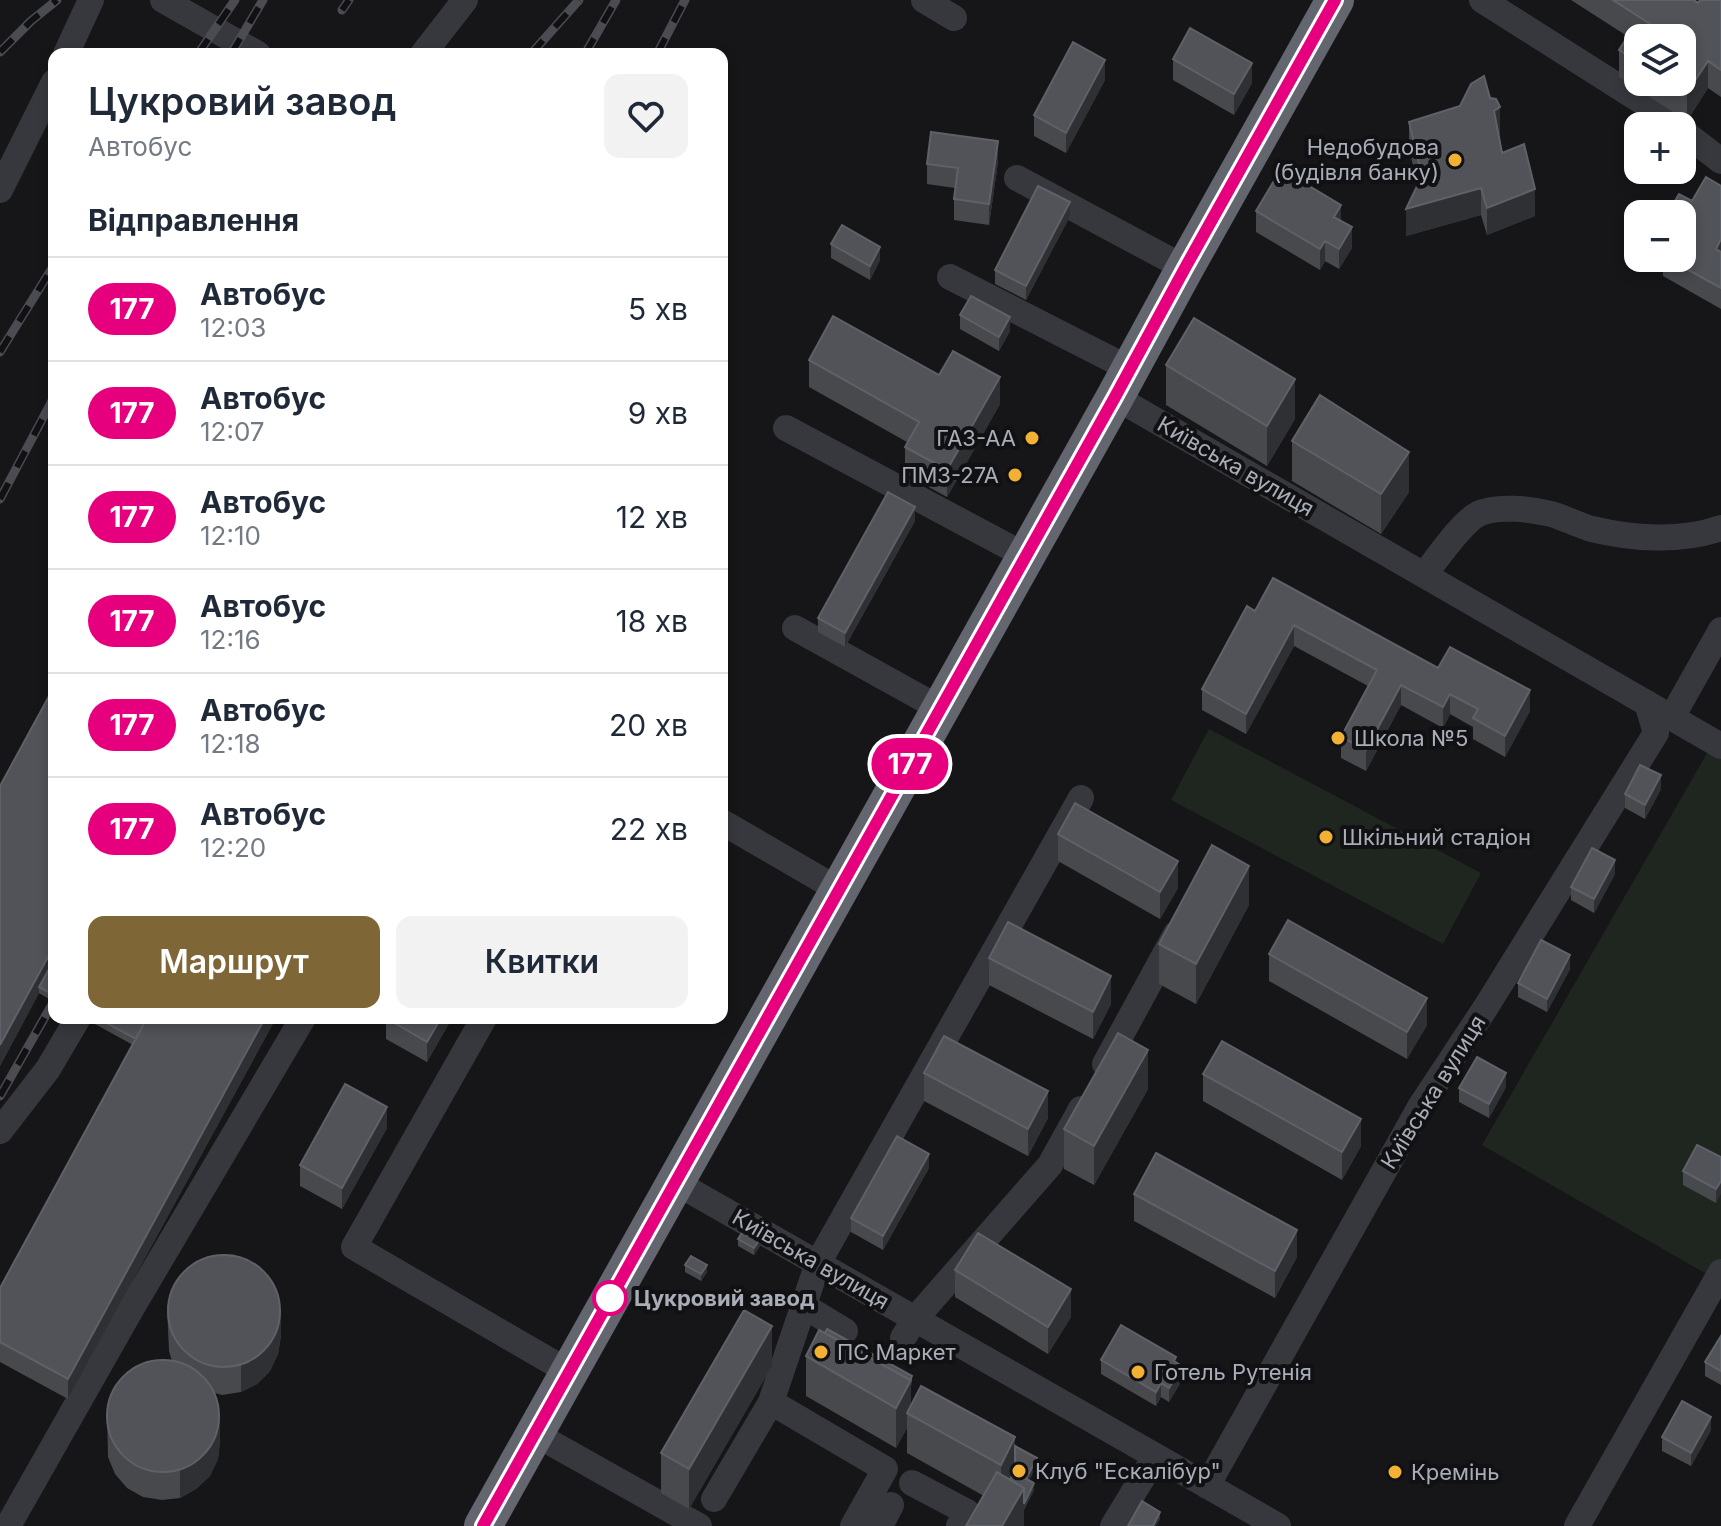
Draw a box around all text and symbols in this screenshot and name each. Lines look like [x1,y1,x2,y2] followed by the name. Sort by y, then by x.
[1624,24,1696,272] map controls
[1624,24,1696,96] button: layers
[604,74,688,158] button: heart
[88,78,396,124] text: Цукровий завод
[1624,112,1696,184] button: +
[88,131,192,162] text: Автобус
[1273,134,1439,185] place label: Недобудова (будівля банку)
[1446,151,1464,169] marker: Недобудова (будівля банку)
[1624,200,1696,272] button: −
[88,202,299,238] text: Відправлення
[200,276,326,312] text: Автобус
[628,291,688,327] text: 5 хв
[109,292,155,326] text: 177
[200,312,266,343] text: 12:03
[200,380,326,416] text: Автобус
[628,395,688,431] text: 9 хв
[109,396,155,430] text: 177
[1153,411,1319,521] street label: Київська вулиця
[200,416,265,447] text: 12:07
[936,425,1016,451] place label: ГАЗ-АА
[1023,429,1041,447] marker: ГАЗ-АА
[901,462,999,488] place label: ПМЗ-27А
[1006,466,1024,484] marker: ПМЗ-27А
[200,484,326,520] text: Автобус
[616,499,688,535] text: 12 хв
[109,500,155,534] text: 177
[200,520,261,551] text: 12:10
[200,588,326,624] text: Автобус
[615,603,688,639] text: 18 хв
[109,604,155,638] text: 177
[200,624,261,655] text: 12:16
[200,692,326,728] text: Автобус
[609,707,688,743] text: 20 хв
[109,708,155,742] text: 177
[1354,725,1468,751] place label: Школа №5
[200,728,261,759] text: 12:18
[1329,729,1347,747] marker: Школа №5
[864,738,956,790] line badge: 177
[887,747,933,781] text: 177
[200,796,326,832] text: Автобус
[610,811,688,847] text: 22 хв
[109,812,155,846] text: 177
[1342,824,1531,850] place label: Шкільний стадіон
[1317,828,1335,846] marker: Шкільний стадіон
[200,832,266,863] text: 12:20
[88,916,380,1008] button: Маршрут
[396,916,688,1008] button: Квитки
[1375,1010,1491,1174] street label: Київська вулиця
[728,1204,894,1314] street label: Київська вулиця
[593,1281,627,1315] marker: Цукровий завод
[634,1285,815,1311] place label: Цукровий завод
[837,1339,957,1365] place label: ПС Маркет
[812,1343,830,1361] marker: ПС Маркет
[1154,1359,1312,1385] place label: Готель Рутенія
[1129,1363,1147,1381] marker: Готель Рутенія
[1035,1458,1221,1484] place label: Клуб "Ескалібур"
[1411,1459,1500,1485] place label: Кремінь
[1010,1462,1028,1480] marker: Клуб "Ескалібур"
[1386,1463,1404,1481] marker: Кремінь

